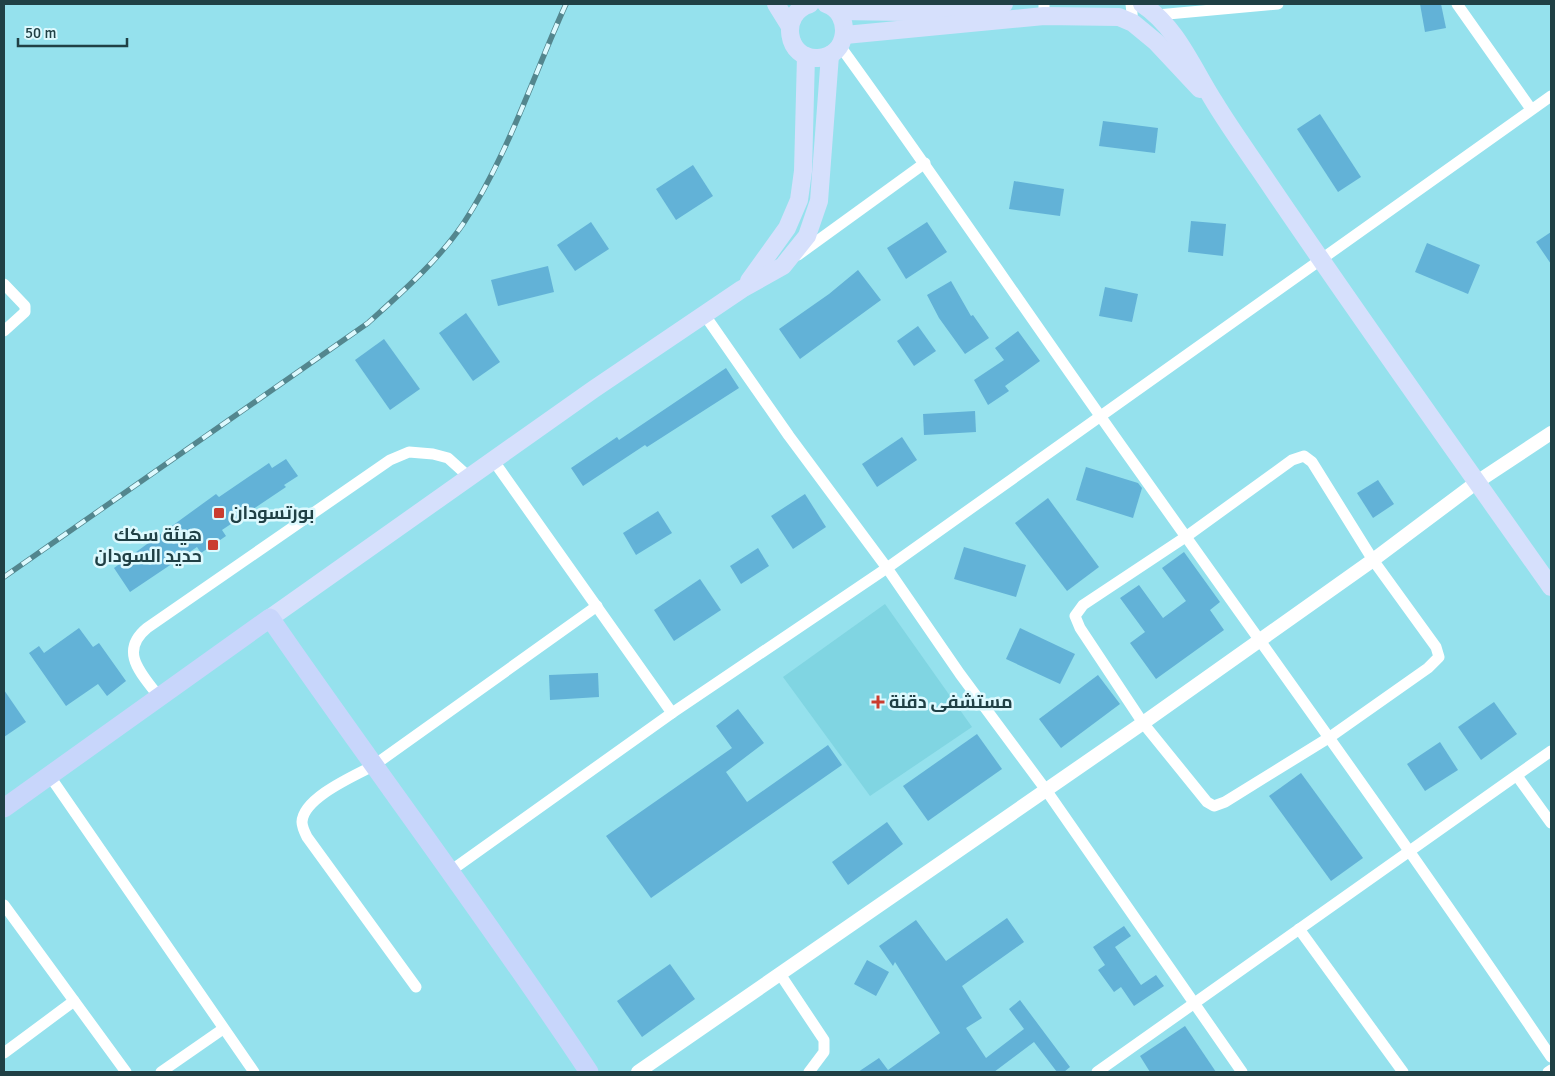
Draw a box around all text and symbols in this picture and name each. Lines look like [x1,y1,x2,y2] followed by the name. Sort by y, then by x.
[18,15,126,47] scale bar
[25,24,56,42] text: 50 m
[230,502,314,524] place label: بورتسودان
[212,506,226,520] marker: بورتسودان
[95,524,202,567] place label: هيئة سكك حديد السودان
[206,538,220,552] marker: هيئة سكك حديد السودان
[889,691,1013,713] place label: مستشفى دقنة
[871,695,885,709] marker: مستشفى دقنة

